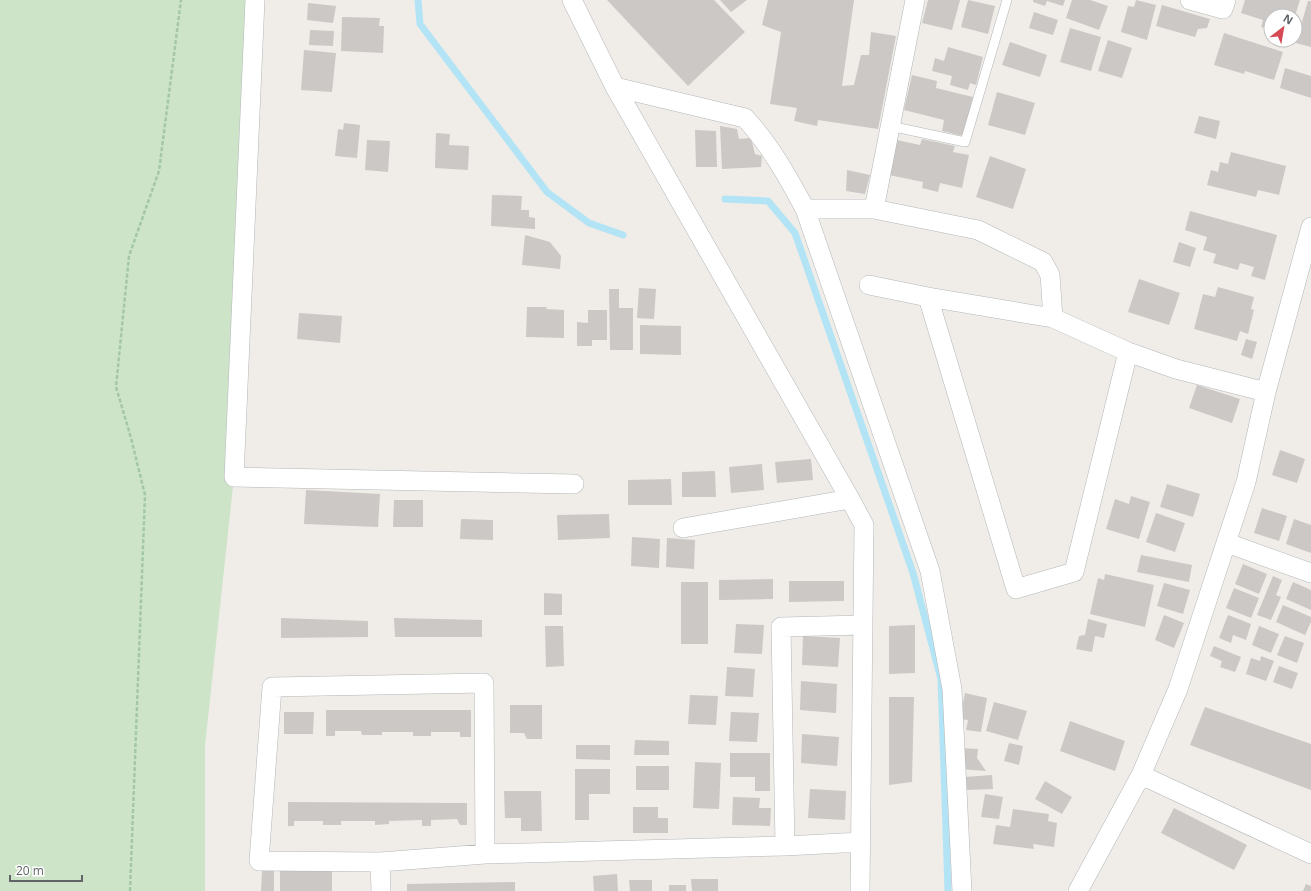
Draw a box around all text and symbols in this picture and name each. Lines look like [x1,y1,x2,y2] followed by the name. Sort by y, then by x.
[1263,8,1303,48] north arrow
[1281,10,1296,28] text: N
[10,857,82,883] scale bar
[16,862,44,879] text: 20 m

